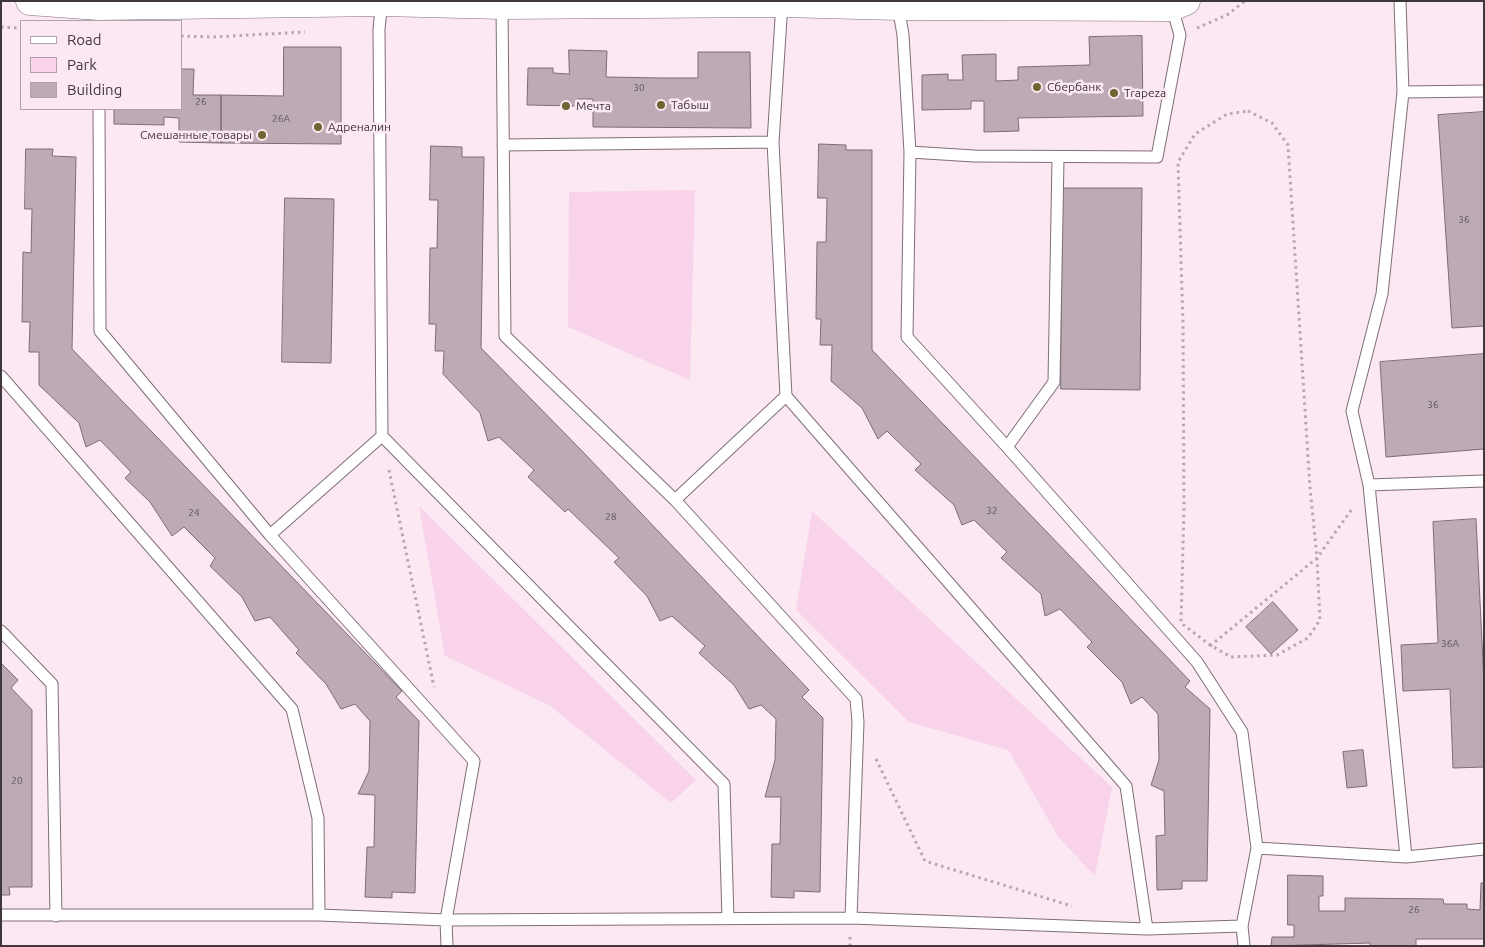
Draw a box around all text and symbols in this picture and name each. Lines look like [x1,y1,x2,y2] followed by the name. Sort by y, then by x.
[20,20,182,110] legend
[67,31,102,48] text: Road
[67,56,97,73] text: Park
[1047,80,1101,94] place label: Сбербанк
[67,81,122,98] text: Building
[1031,81,1043,93] marker: Сбербанк
[633,82,645,94] house number: 30
[1124,86,1166,100] place label: Trapeza
[1108,87,1120,99] marker: Trapeza
[195,96,207,108] house number: 26
[671,98,709,112] place label: Табыш
[576,99,611,113] place label: Мечта
[655,99,667,111] marker: Табыш
[560,100,572,112] marker: Мечта
[272,113,290,125] house number: 26А
[328,120,391,134] place label: Адреналин
[312,121,324,133] marker: Адреналин
[140,128,252,142] place label: Смешанные товары
[256,129,268,141] marker: Смешанные товары
[1458,214,1470,226] house number: 36
[1427,399,1439,411] house number: 36
[986,505,998,517] house number: 32
[188,507,200,519] house number: 24
[605,511,617,523] house number: 28
[1441,638,1459,650] house number: 36А
[11,775,23,787] house number: 20
[1408,904,1420,916] house number: 26

